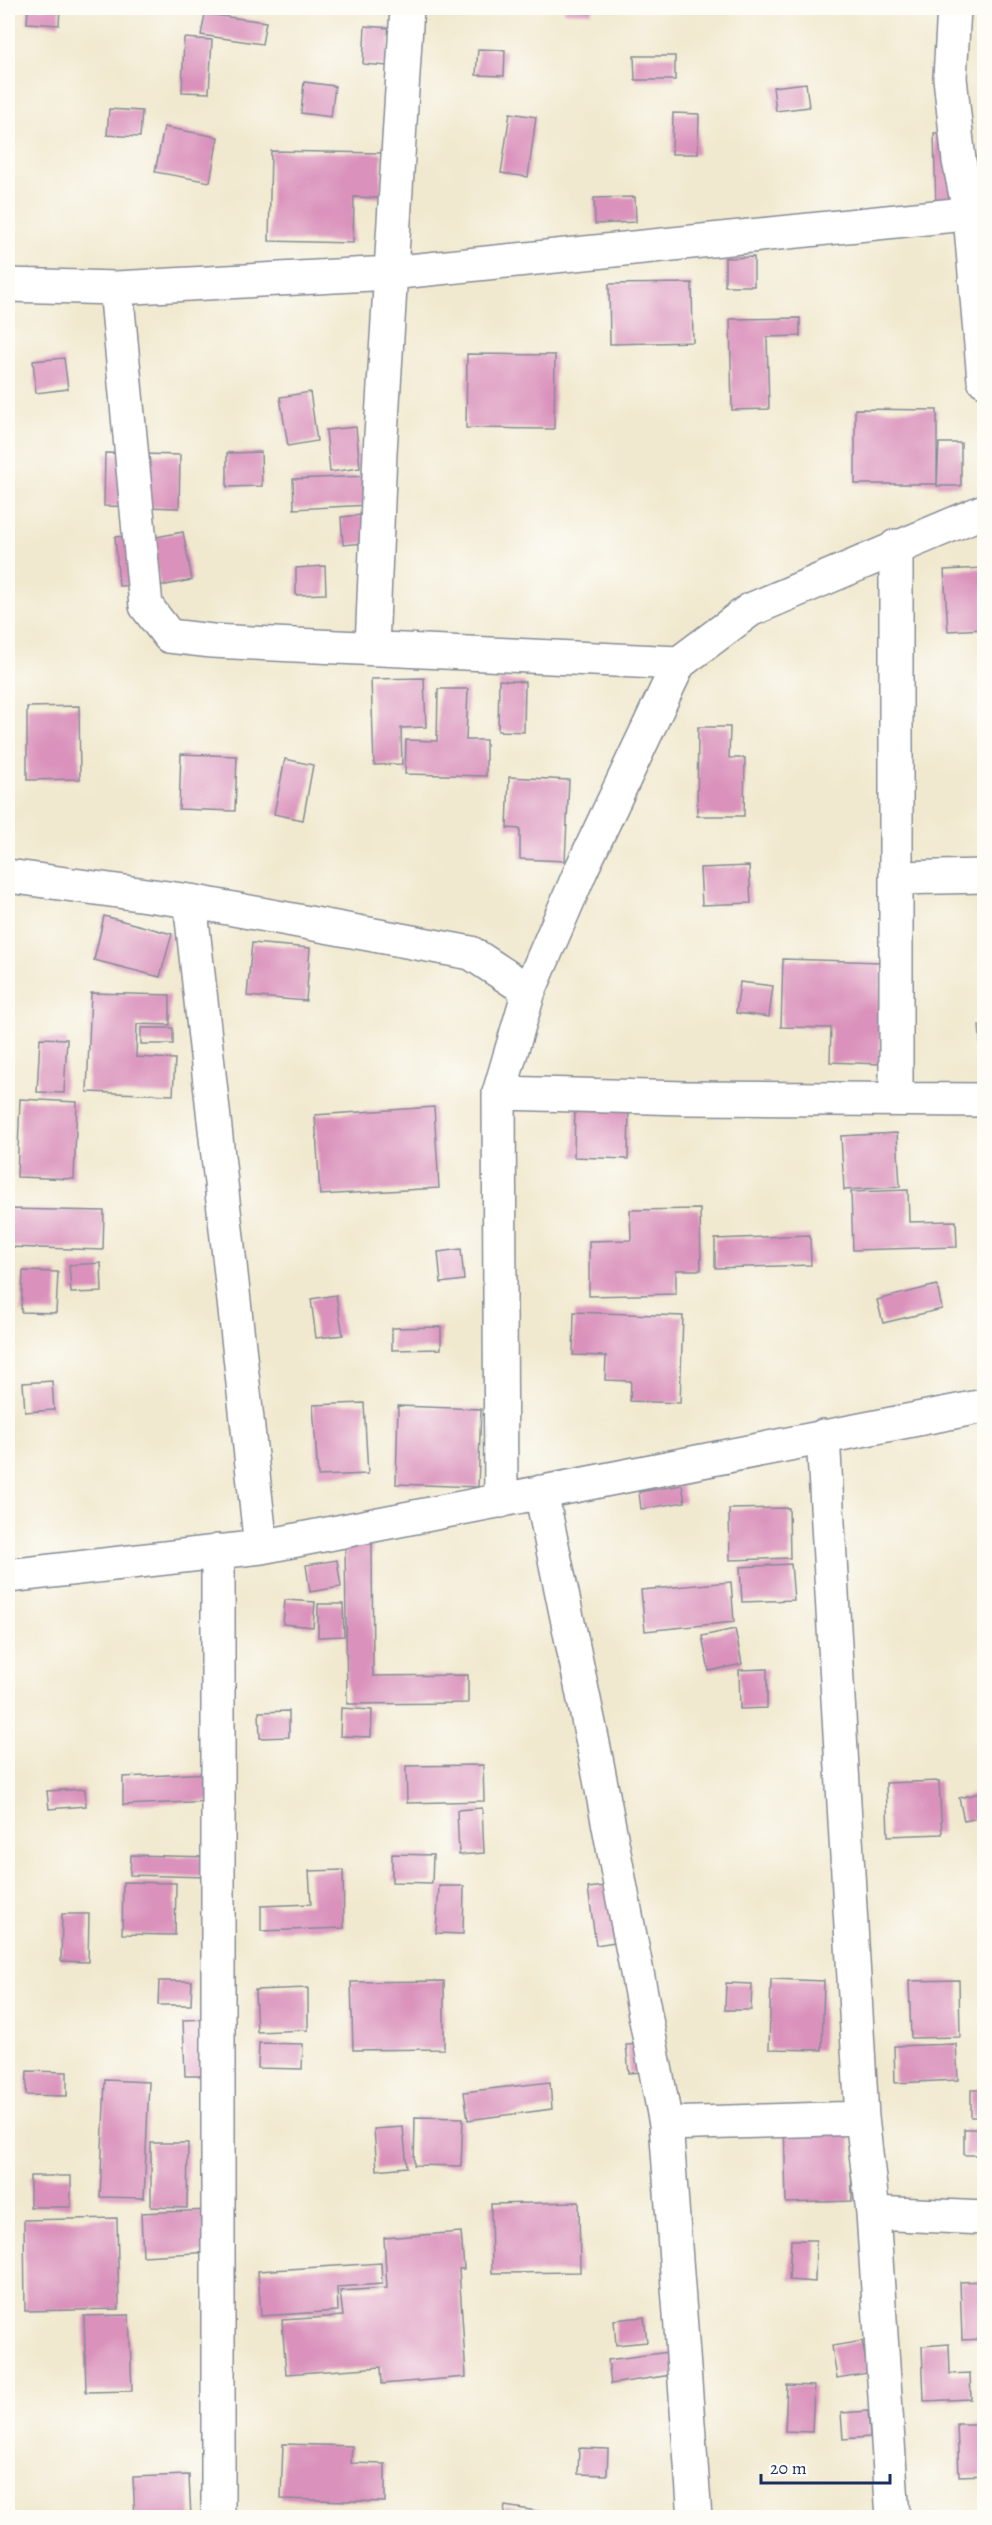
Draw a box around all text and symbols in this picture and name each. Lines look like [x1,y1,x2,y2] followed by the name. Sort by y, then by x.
[761,2447,890,2485] scale bar
[770,2456,807,2480] text: 20 m

